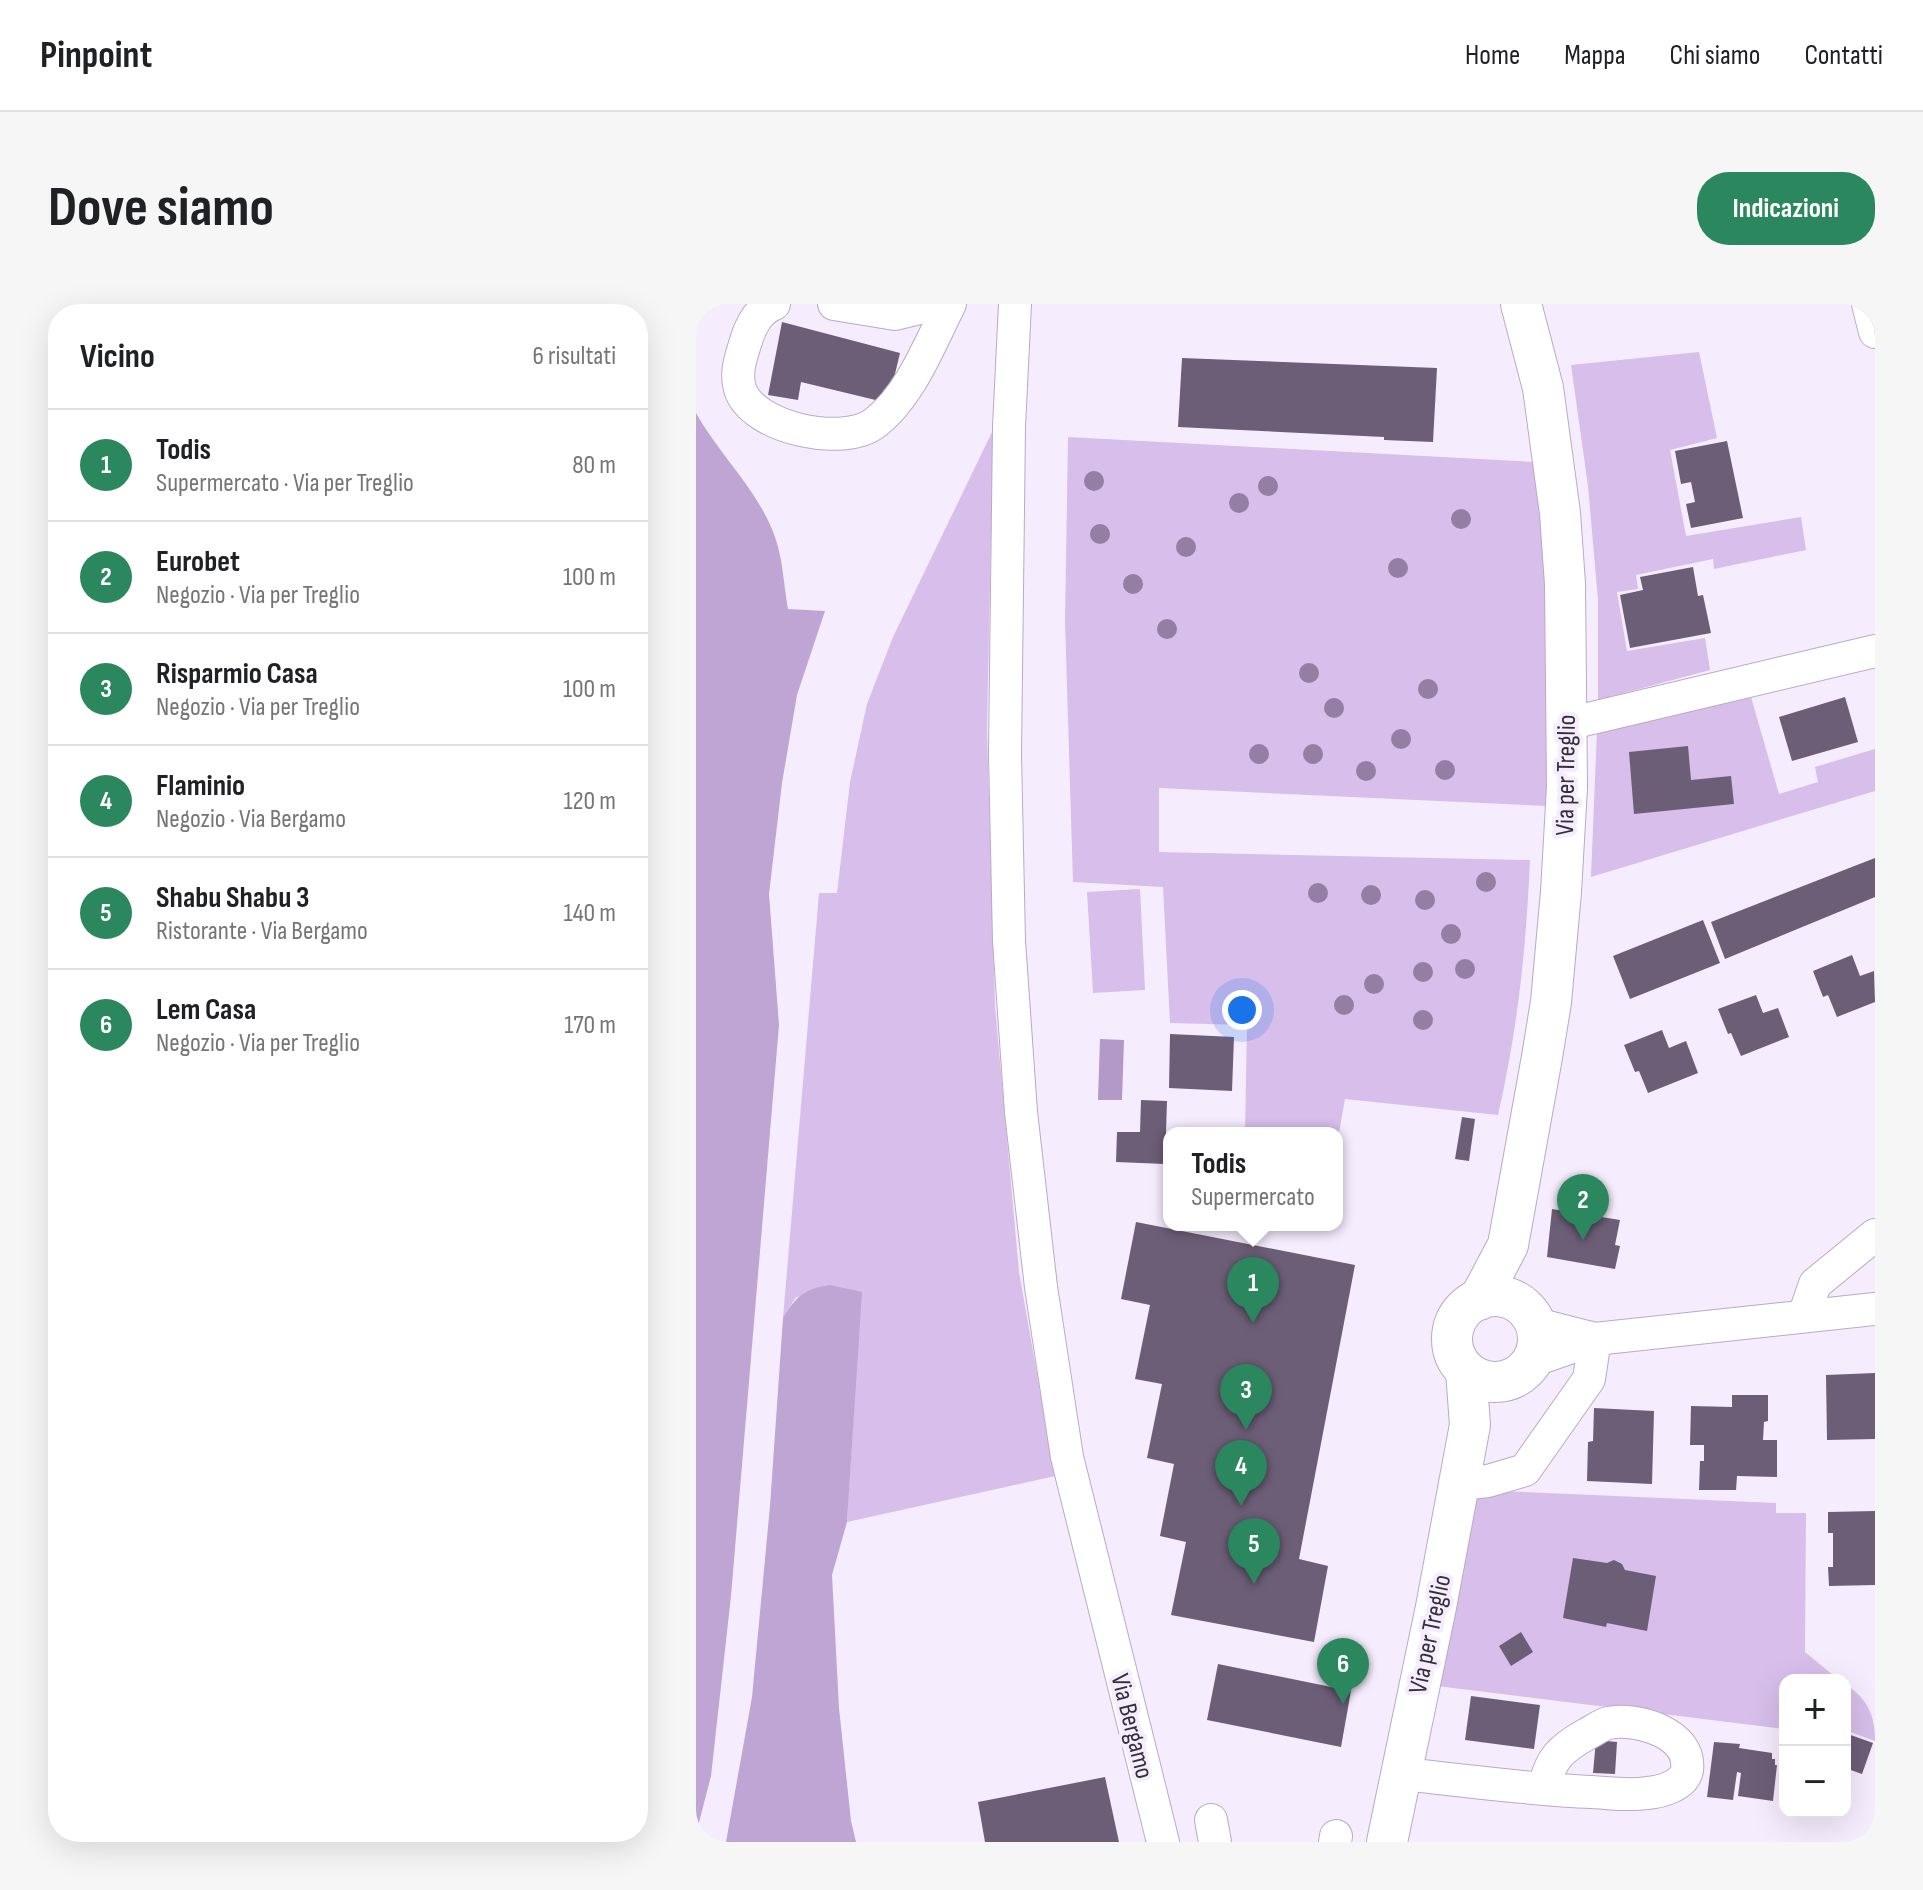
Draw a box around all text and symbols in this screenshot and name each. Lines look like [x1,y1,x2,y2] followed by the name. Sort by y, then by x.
[40,33,152,78] text: Pinpoint
[1465,39,1520,72] text: Home
[1564,39,1626,72] text: Mappa
[1670,39,1760,72] text: Chi siamo
[1804,39,1883,72] text: Contatti
[1697,172,1875,245] button: Indicazioni
[48,175,274,242] text: Dove siamo
[80,336,155,377] text: Vicino
[533,341,616,372] text: 6 risultati
[156,432,211,468] text: Todis
[101,450,111,481] text: 1
[572,450,616,481] text: 80 m
[156,468,414,499] text: Supermercato · Via per Treglio
[156,544,240,580] text: Eurobet
[100,562,112,593] text: 2
[563,562,616,593] text: 100 m
[156,580,360,611] text: Negozio · Via per Treglio
[156,656,318,692] text: Risparmio Casa
[100,674,112,705] text: 3
[563,674,616,705] text: 100 m
[156,692,360,723] text: Negozio · Via per Treglio
[1550,714,1583,836] street label: Via per Treglio
[156,768,245,804] text: Flaminio
[100,786,112,817] text: 4
[563,786,616,817] text: 120 m
[156,804,346,835] text: Negozio · Via Bergamo
[156,880,309,916] text: Shabu Shabu 3
[100,898,112,929] text: 5
[564,898,616,929] text: 140 m
[156,916,368,947] text: Ristorante · Via Bergamo
[1222,990,1262,1030] your location
[156,992,256,1028] text: Lem Casa
[100,1010,112,1041] text: 6
[564,1010,616,1041] text: 170 m
[156,1028,360,1059] text: Negozio · Via per Treglio
[1163,1127,1343,1231] popup
[1191,1146,1246,1182] text: Todis
[1557,1174,1609,1240] pin: 2
[1191,1182,1315,1213] text: Supermercato
[1227,1257,1279,1323] pin: 1
[1220,1364,1272,1430] pin: 3
[1215,1440,1267,1506] pin: 4
[1228,1518,1280,1584] pin: 5
[1403,1572,1458,1697] street label: Via per Treglio
[1317,1638,1369,1704] pin: 6
[1104,1671,1160,1782] street label: Via Bergamo
[1779,1674,1851,1818] map controls
[1779,1674,1851,1746] button: +
[1779,1746,1851,1818] button: −

